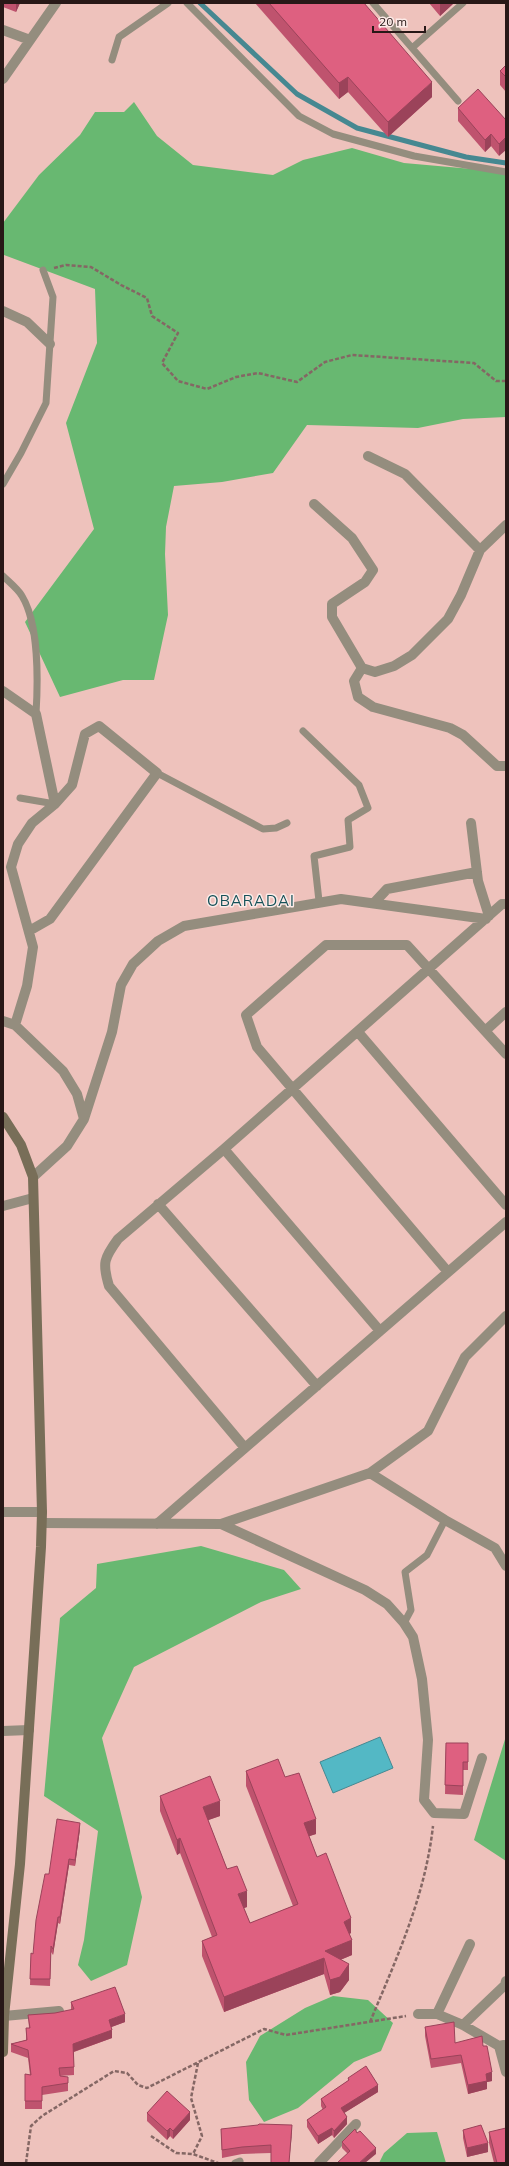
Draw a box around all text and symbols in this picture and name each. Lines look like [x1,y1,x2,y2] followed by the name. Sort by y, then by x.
[373,8,425,34] scale bar
[379,14,407,29] text: 20 m
[207,891,295,910] district label: OBARADAI

